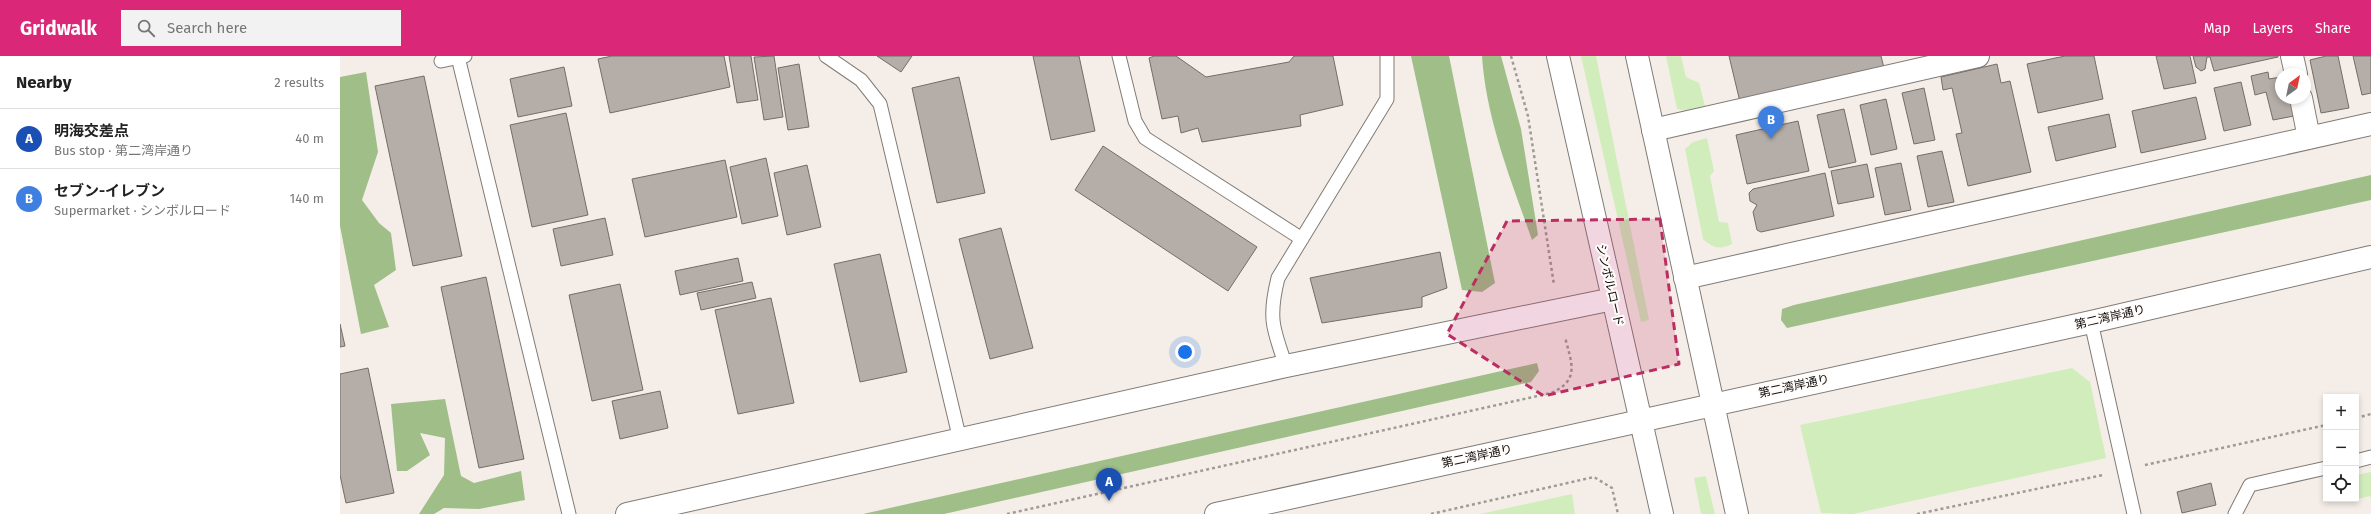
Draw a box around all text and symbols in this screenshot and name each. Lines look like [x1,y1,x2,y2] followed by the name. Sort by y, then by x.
[121,10,401,46] search box
[20,17,97,40] text: Gridwalk
[135,17,157,39] icon: search
[167,19,247,37] text: Search here
[2204,20,2230,37] text: Map
[2252,20,2293,37] text: Layers
[2315,20,2351,37] text: Share
[2275,68,2311,104] north arrow
[16,72,71,93] text: Nearby
[274,75,324,90] text: 2 results
[1758,106,1784,139] pin: B
[54,122,129,140] text: 明海交差点
[25,131,33,146] text: A
[295,131,324,146] text: 40 m
[54,143,193,158] text: Bus stop · 第二湾岸通り
[54,182,165,200] text: セブン-イレブン
[25,191,33,206] text: B
[290,191,324,206] text: 140 m
[54,203,231,218] text: Supermarket · シンボルロード
[1594,242,1626,328] street label: シンボルロード
[2073,302,2147,332] street label: 第二湾岸通り
[1175,342,1195,362] your location
[1757,372,1831,400] street label: 第二湾岸通り
[2323,394,2359,502] map controls
[2323,394,2359,430] button: +
[2323,430,2359,466] button: −
[1440,442,1514,470] street label: 第二湾岸通り
[2323,466,2359,502] button: locate
[1096,468,1122,501] pin: A

